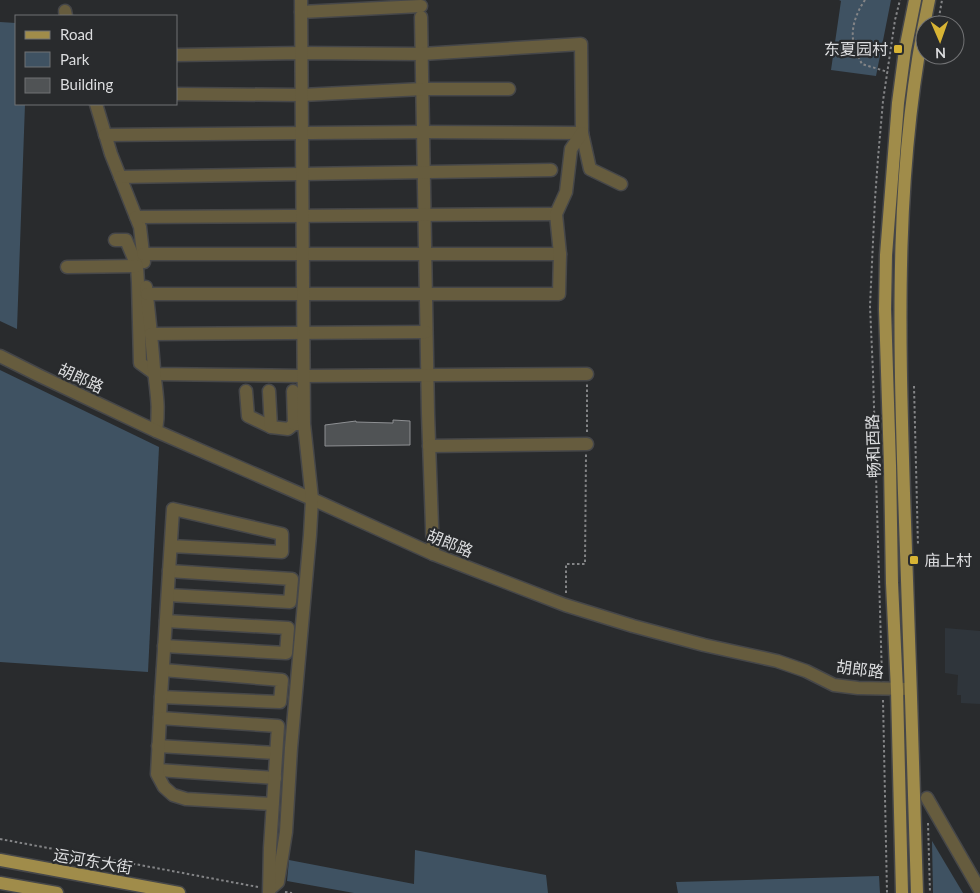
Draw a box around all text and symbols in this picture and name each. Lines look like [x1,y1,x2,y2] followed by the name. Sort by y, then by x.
[15,15,178,105] legend
[915,15,965,65] north arrow
[60,25,93,43] text: Road
[824,39,888,58] place label: 东夏园村
[892,43,904,55] marker: 东夏园村
[935,45,946,62] text: N
[60,50,90,68] text: Park
[60,75,113,93] text: Building
[55,359,107,396] street label: 胡郎路
[862,414,883,478] street label: 畅和西路
[424,525,476,560] street label: 胡郎路
[924,550,972,569] place label: 庙上村
[908,554,920,566] marker: 庙上村
[835,656,885,681] street label: 胡郎路
[52,844,134,877] street label: 运河东大街

